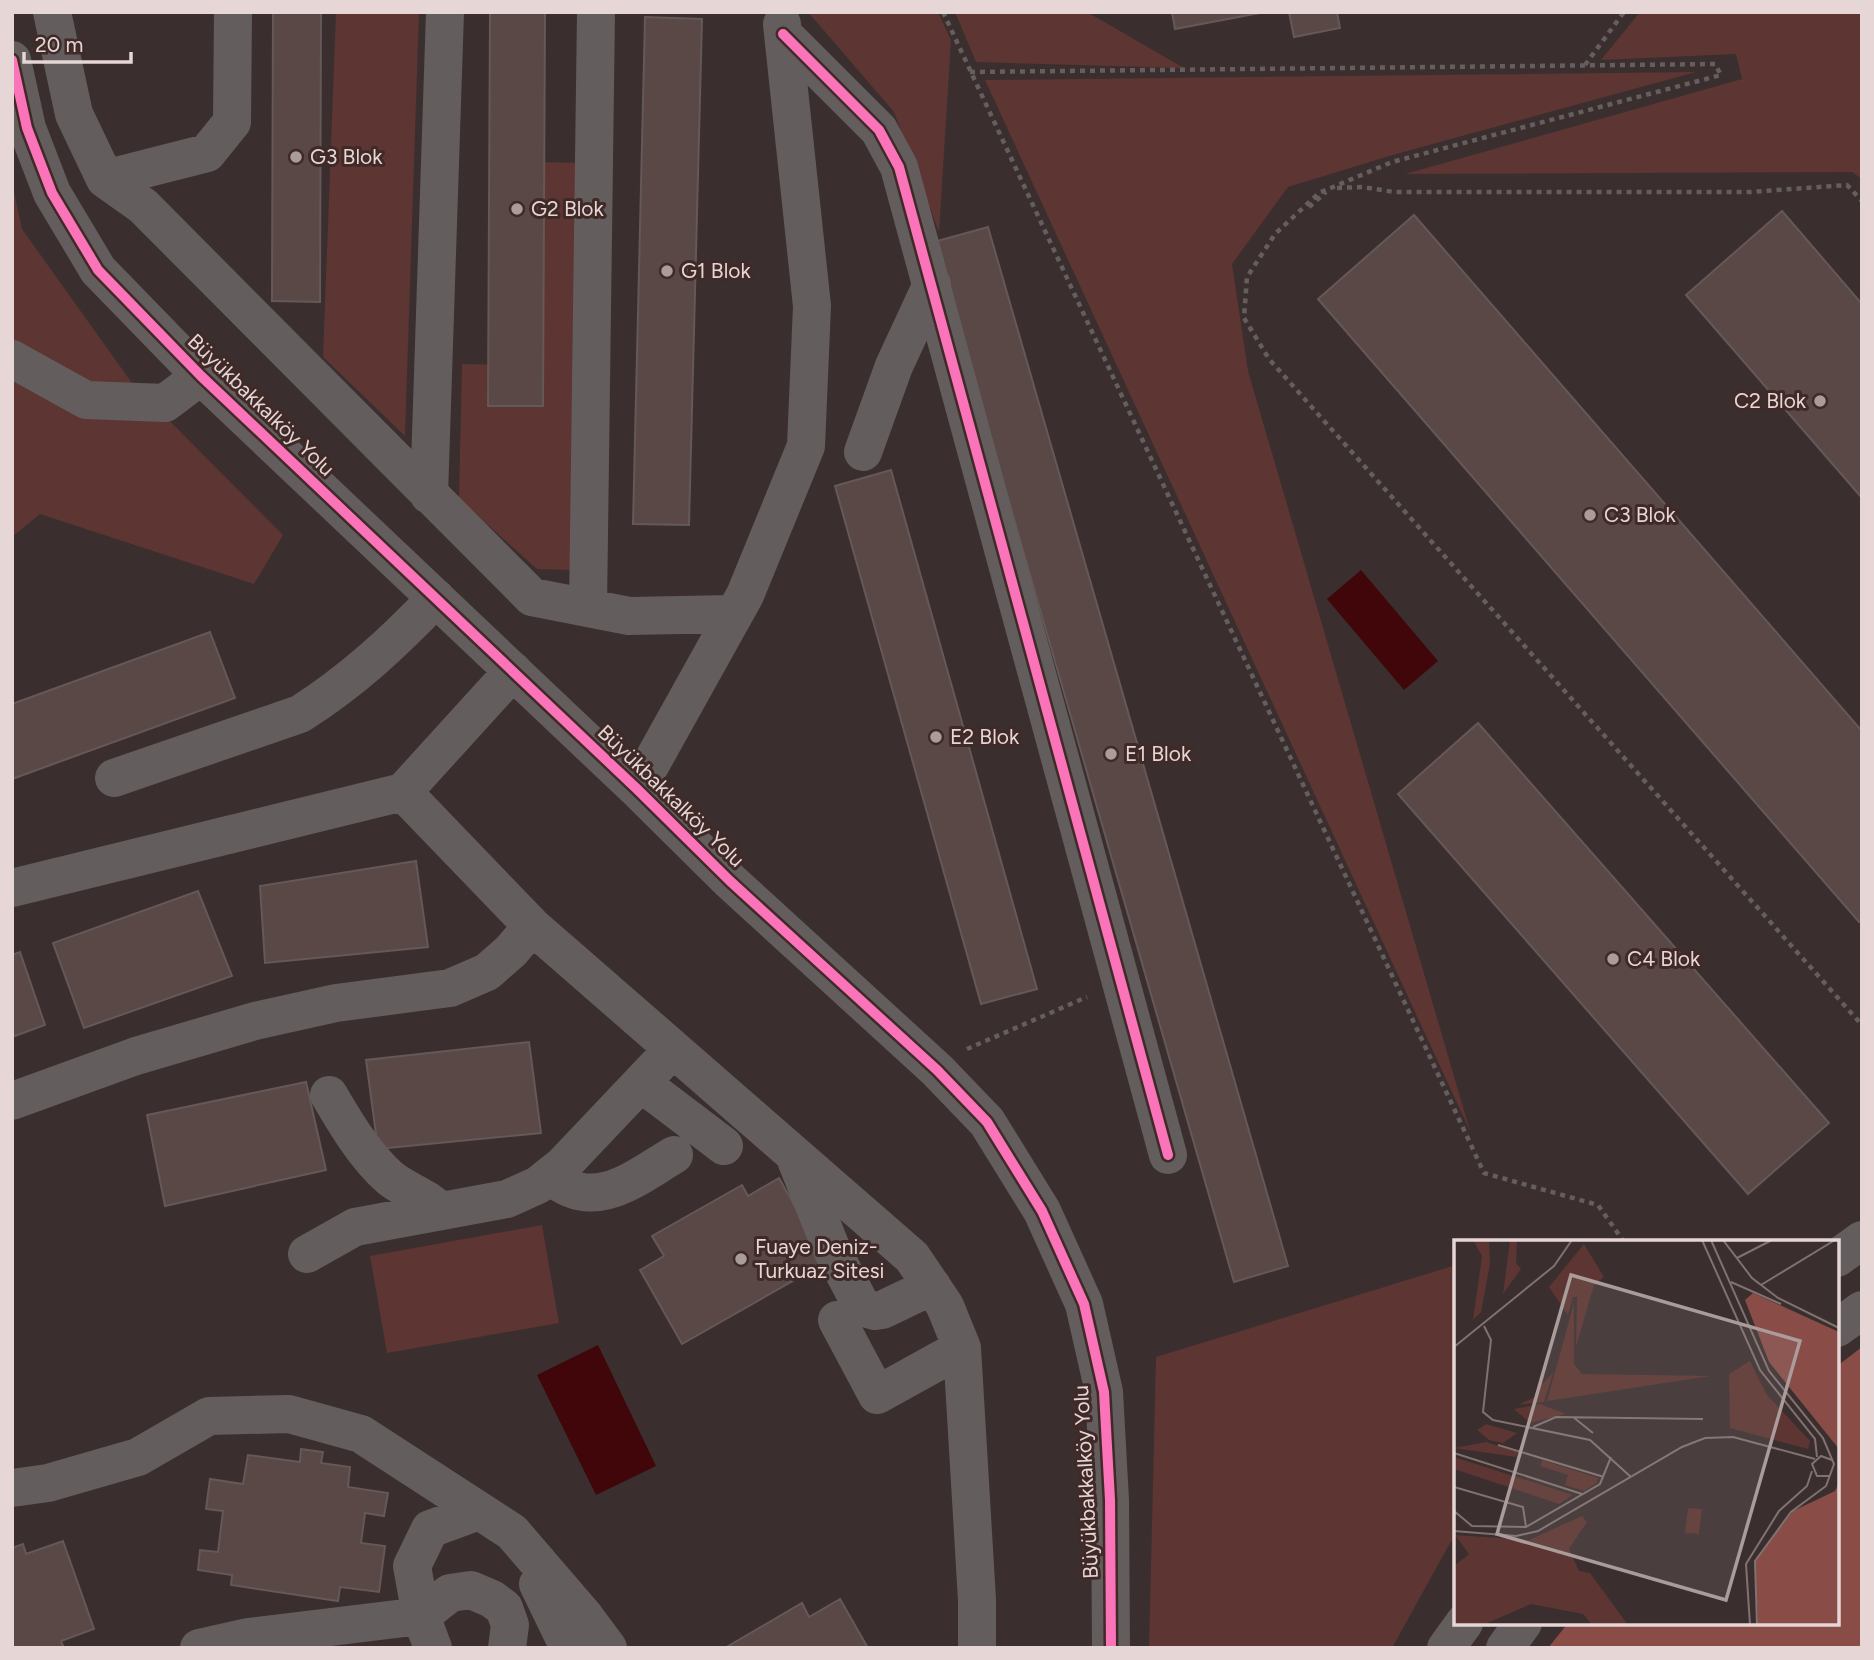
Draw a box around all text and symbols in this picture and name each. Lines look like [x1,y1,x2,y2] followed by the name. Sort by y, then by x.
[24,21,131,65] scale bar
[35,32,83,57] text: 20 m
[310,144,383,169] place label: G3 Blok
[288,149,304,165] marker: G3 Blok
[531,196,605,221] place label: G2 Blok
[509,201,525,217] marker: G2 Blok
[681,258,751,283] place label: G1 Blok
[659,263,675,279] marker: G1 Blok
[183,328,340,481] street label: Büyükbakkalköy Yolu
[1734,388,1807,413] place label: C2 Blok
[1812,393,1828,409] marker: C2 Blok
[1604,502,1676,527] place label: C3 Blok
[1582,507,1598,523] marker: C3 Blok
[593,719,750,872] street label: Büyükbakkalköy Yolu
[950,724,1020,749] place label: E2 Blok
[928,729,944,745] marker: E2 Blok
[1125,741,1192,766] place label: E1 Blok
[1103,746,1119,762] marker: E1 Blok
[1627,946,1701,971] place label: C4 Blok
[1605,951,1621,967] marker: C4 Blok
[755,1234,884,1283] place label: Fuaye Deniz- Turkuaz Sitesi
[1454,1240,1839,1625] inset map
[733,1251,749,1267] marker: Fuaye Deniz- Turkuaz Sitesi
[1068,1384,1103,1580] street label: Büyükbakkalköy Yolu

